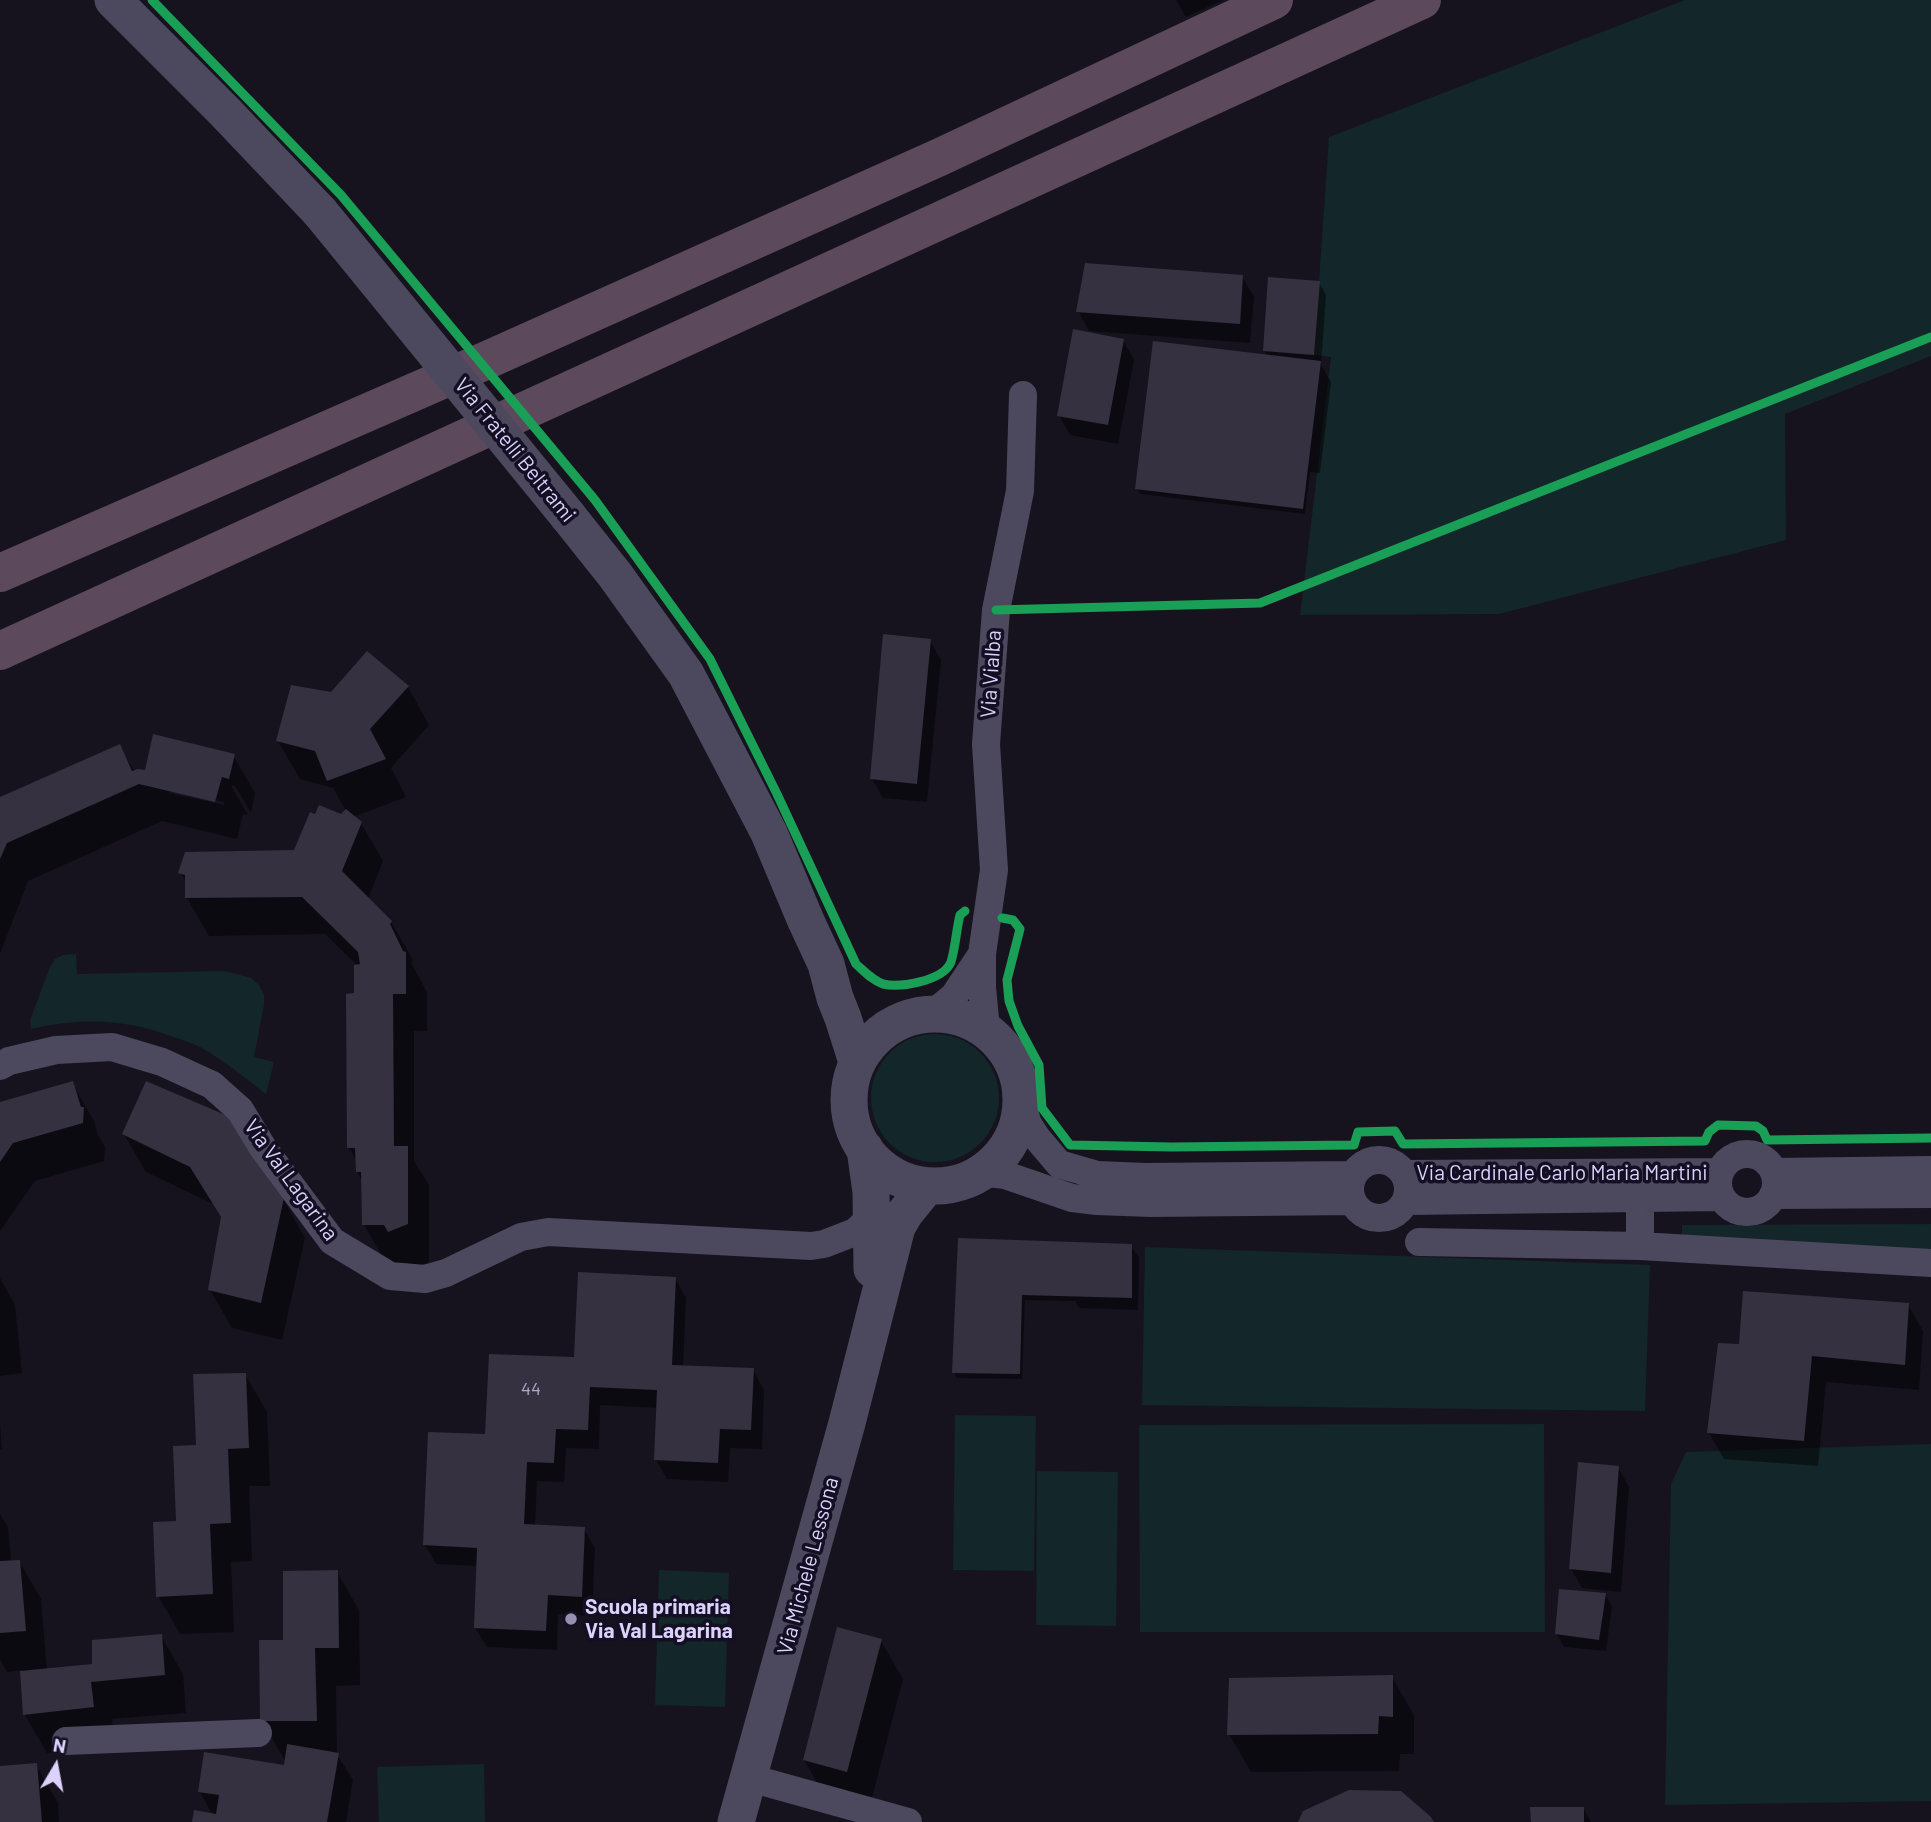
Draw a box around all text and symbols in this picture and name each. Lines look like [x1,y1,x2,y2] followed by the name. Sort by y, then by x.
[449,373,581,527] street label: Via Fratelli Beltrami
[975,629,1007,719] street label: Via Vialba
[239,1115,343,1245] street label: Via Val Lagarina
[1416,1160,1708,1186] street label: Via Cardinale Carlo Maria Martini
[521,1378,541,1400] house number: 44
[772,1474,844,1658] street label: Via Michele Lessona
[585,1594,733,1644] place label: Scuola primaria Via Val Lagarina
[563,1611,579,1627] marker: Scuola primaria Via Val Lagarina
[21,1731,91,1801] north arrow
[52,1732,68,1757] text: N

